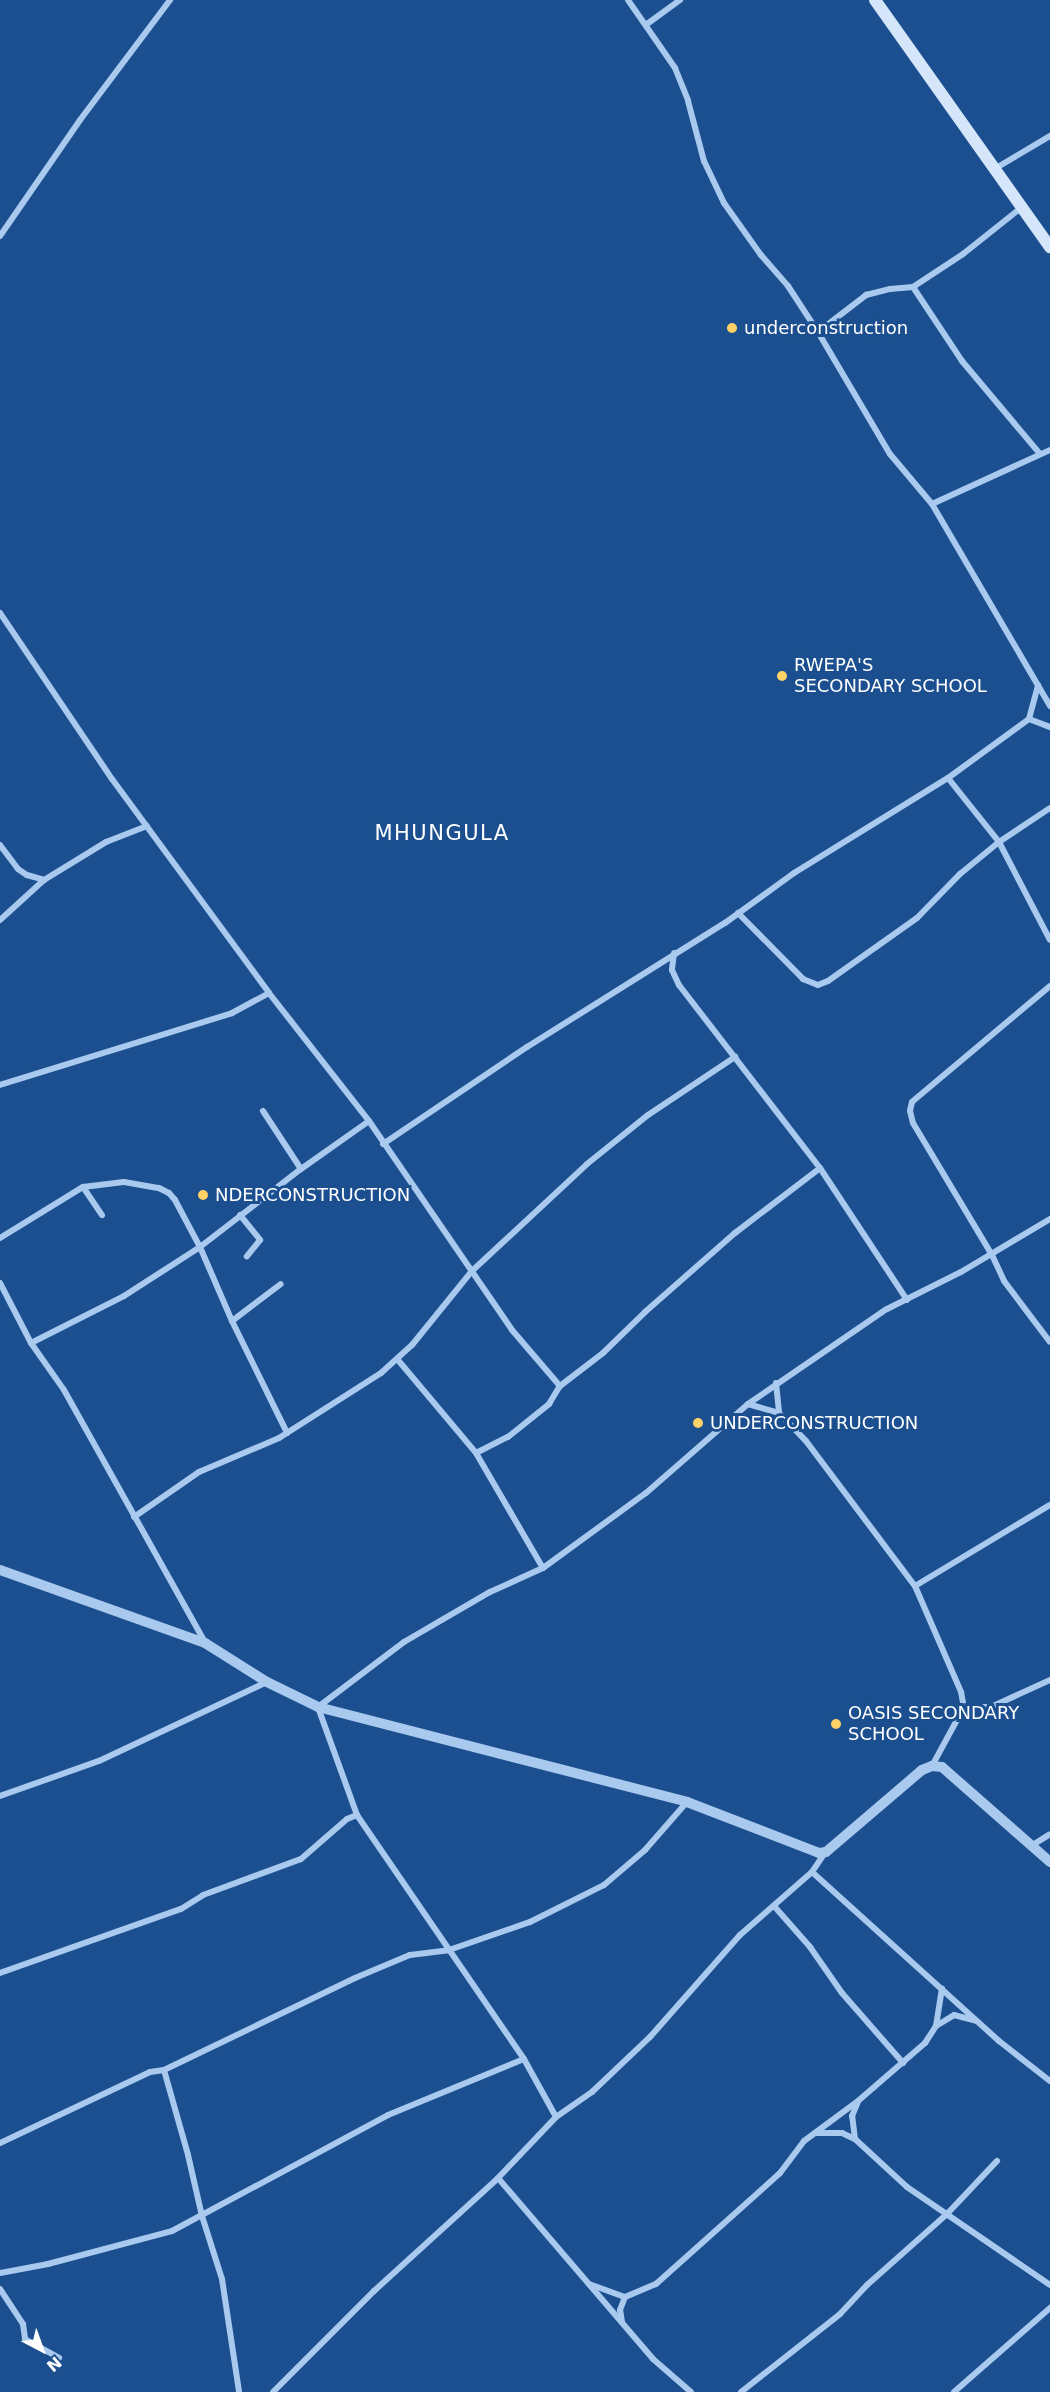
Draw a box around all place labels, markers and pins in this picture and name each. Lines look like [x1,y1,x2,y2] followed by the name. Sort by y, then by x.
[744,317,908,339] place label: underconstruction
[725,321,739,335] marker: underconstruction
[794,655,987,698] place label: RWEPA'S SECONDARY SCHOOL
[775,669,789,683] marker: RWEPA'S SECONDARY SCHOOL
[215,1184,410,1206] place label: NDERCONSTRUCTION
[196,1188,210,1202] marker: NDERCONSTRUCTION
[710,1412,918,1434] place label: UNDERCONSTRUCTION
[691,1416,705,1430] marker: UNDERCONSTRUCTION
[848,1703,1019,1746] place label: OASIS SECONDARY SCHOOL
[829,1717,843,1731] marker: OASIS SECONDARY SCHOOL

